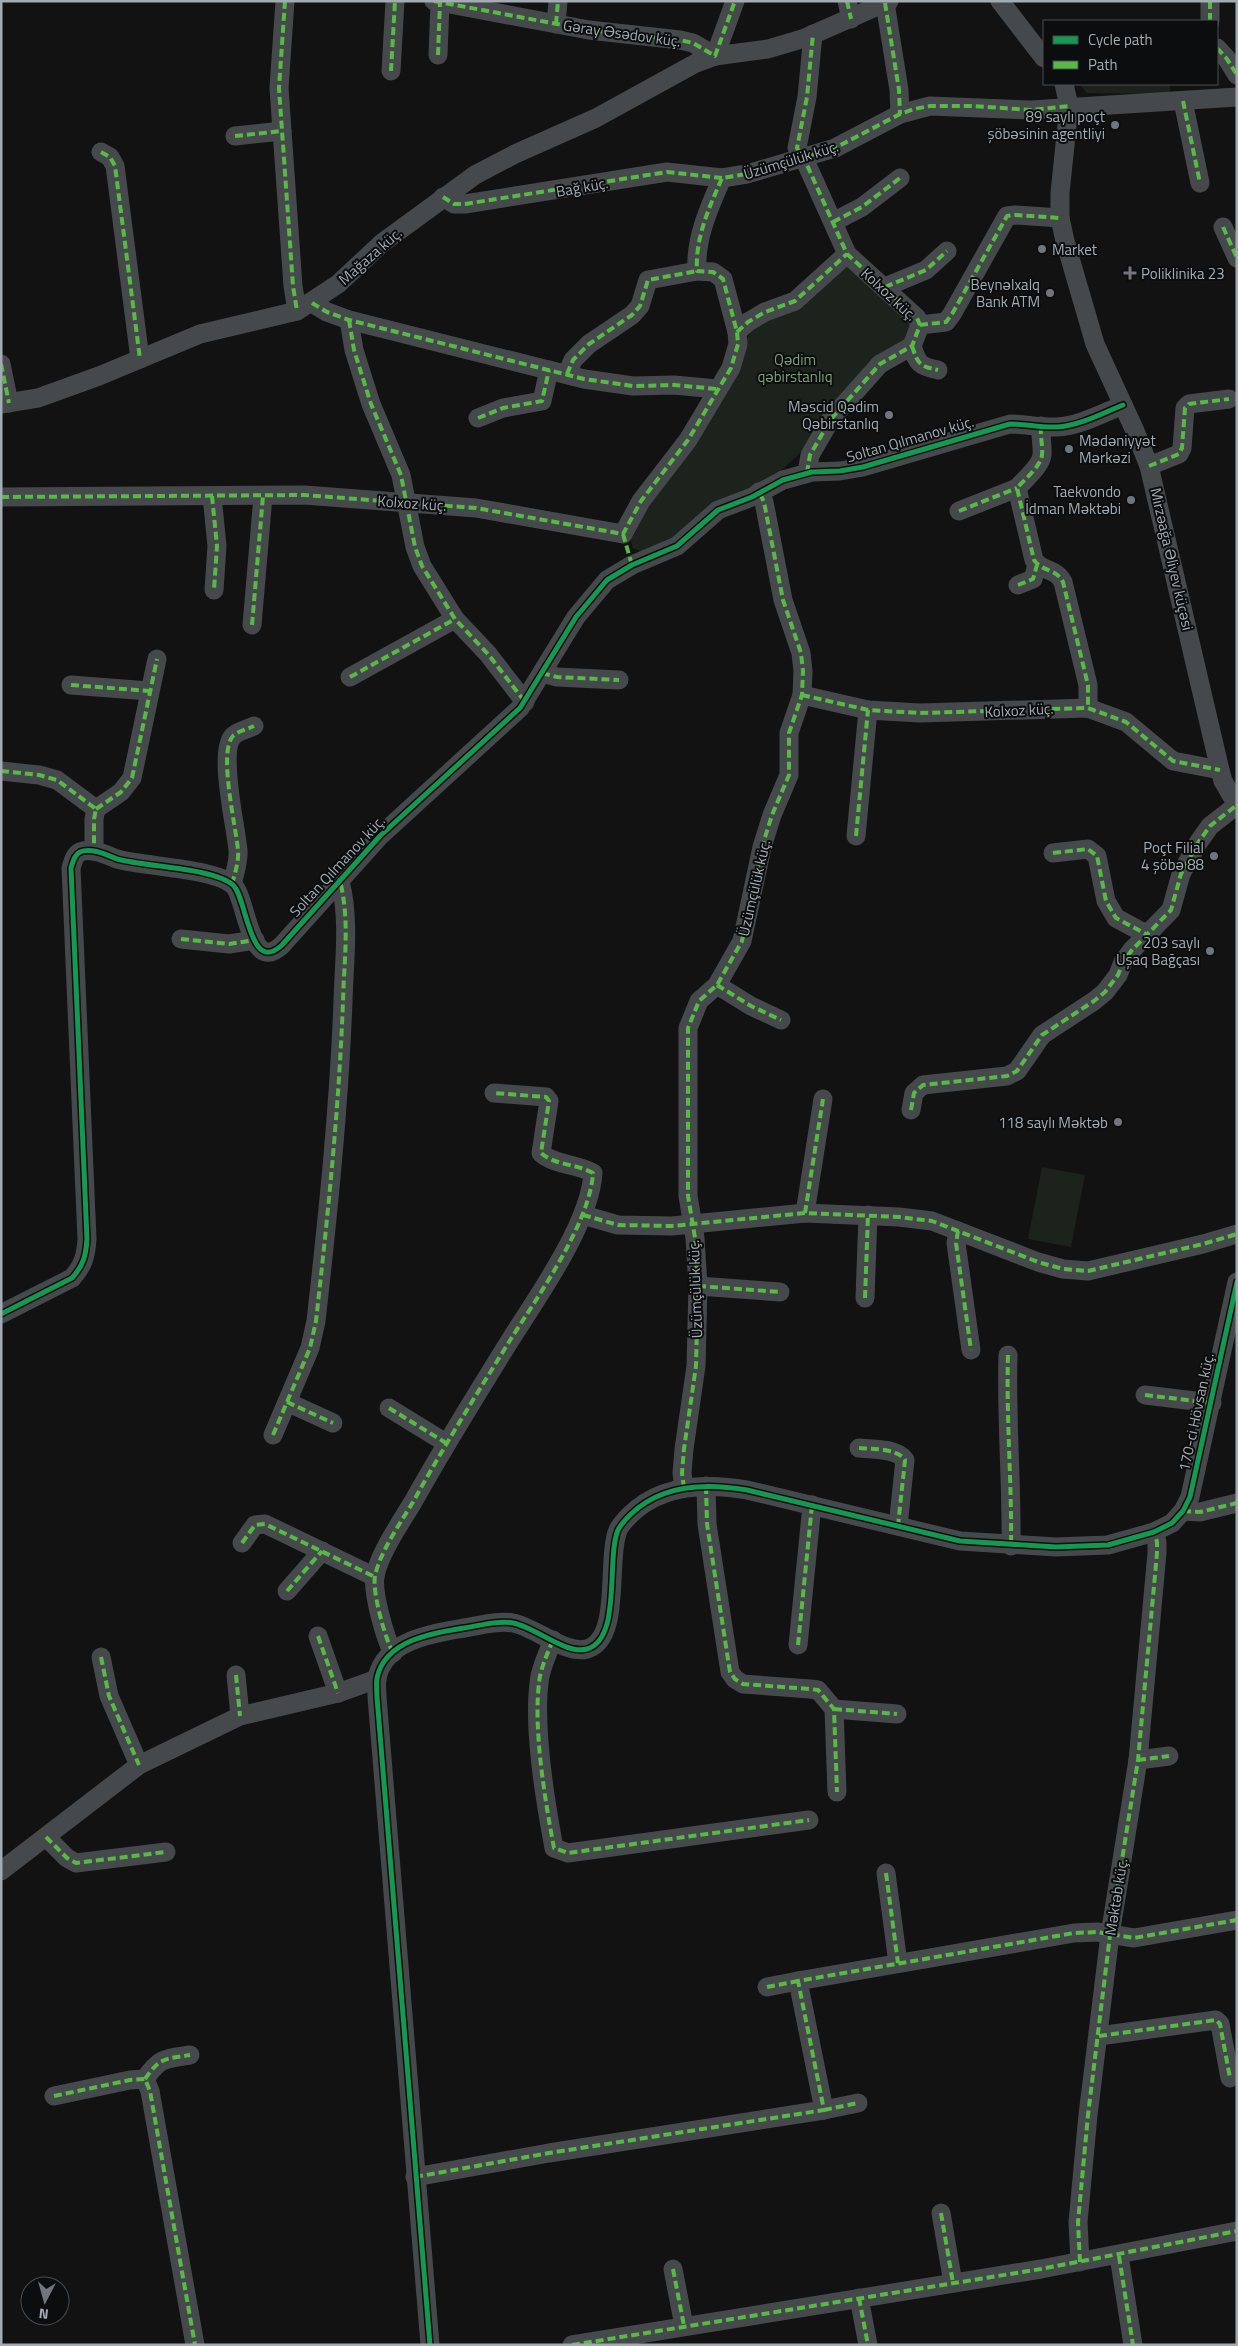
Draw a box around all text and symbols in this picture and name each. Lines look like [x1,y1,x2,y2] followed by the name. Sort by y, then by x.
[562,13,682,53] street label: Gəray Əsədov küç.
[1043,20,1218,85] legend
[1088,28,1153,51] text: Cycle path
[1088,53,1118,76] text: Path
[988,105,1106,145] place label: 89 saylı poçt şöbəsinin agentliyi
[1109,119,1121,131] marker: 89 saylı poçt şöbəsinin agentliyi
[741,135,841,185] street label: Üzümçülük küç.
[554,171,610,203] street label: Bağ küç.
[333,222,407,290] street label: Mağaza küç.
[1052,238,1098,261] place label: Market
[1036,243,1048,255] marker: Market
[856,262,922,326] street label: Kolxoz küç.
[1141,262,1225,285] place label: Poliklinika 23
[1123,266,1137,280] marker: Poliklinika 23
[971,273,1040,313] place label: Beynəlxalq Bank ATM
[1044,287,1056,299] marker: Beynəlxalq Bank ATM
[757,348,833,388] park label: Qədim qəbirstanlıq
[788,395,879,435] place label: Məscid Qədim Qəbirstanlıq
[883,409,895,421] marker: Məscid Qədim Qəbirstanlıq
[844,410,976,468] street label: Soltan Qılmanov küç.
[1079,429,1156,469] place label: Mədəniyyət Mərkəzi
[1063,443,1075,455] marker: Mədəniyyət Mərkəzi
[1025,480,1121,520] place label: Taekvondo İdman Məktəbi
[1144,485,1200,633] street label: Mirzəağa Əliyev küçəsi
[377,489,447,517] street label: Kolxoz küç.
[1125,494,1137,506] marker: Taekvondo İdman Məktəbi
[984,697,1054,723] street label: Kolxoz küç.
[284,810,390,922] street label: Soltan Qılmanov küç.
[1141,836,1204,876] place label: Poçt Filial 4 şöbə 88
[732,838,776,938] street label: Üzümçülük küç.
[1208,850,1220,862] marker: Poçt Filial 4 şöbə 88
[1116,931,1200,971] place label: 203 saylı Uşaq Bağçası
[1204,945,1216,957] marker: 203 saylı Uşaq Bağçası
[998,1111,1108,1134] place label: 118 saylı Məktəb
[1112,1116,1124,1128] marker: 118 saylı Məktəb
[682,1239,708,1339] street label: Üzümçülük küç.
[1172,1351,1220,1473] street label: 170-ci Hövsan küç.
[1099,1857,1133,1937] street label: Məktəb küç.
[20,2276,70,2326] north arrow
[38,2303,50,2325] text: N

